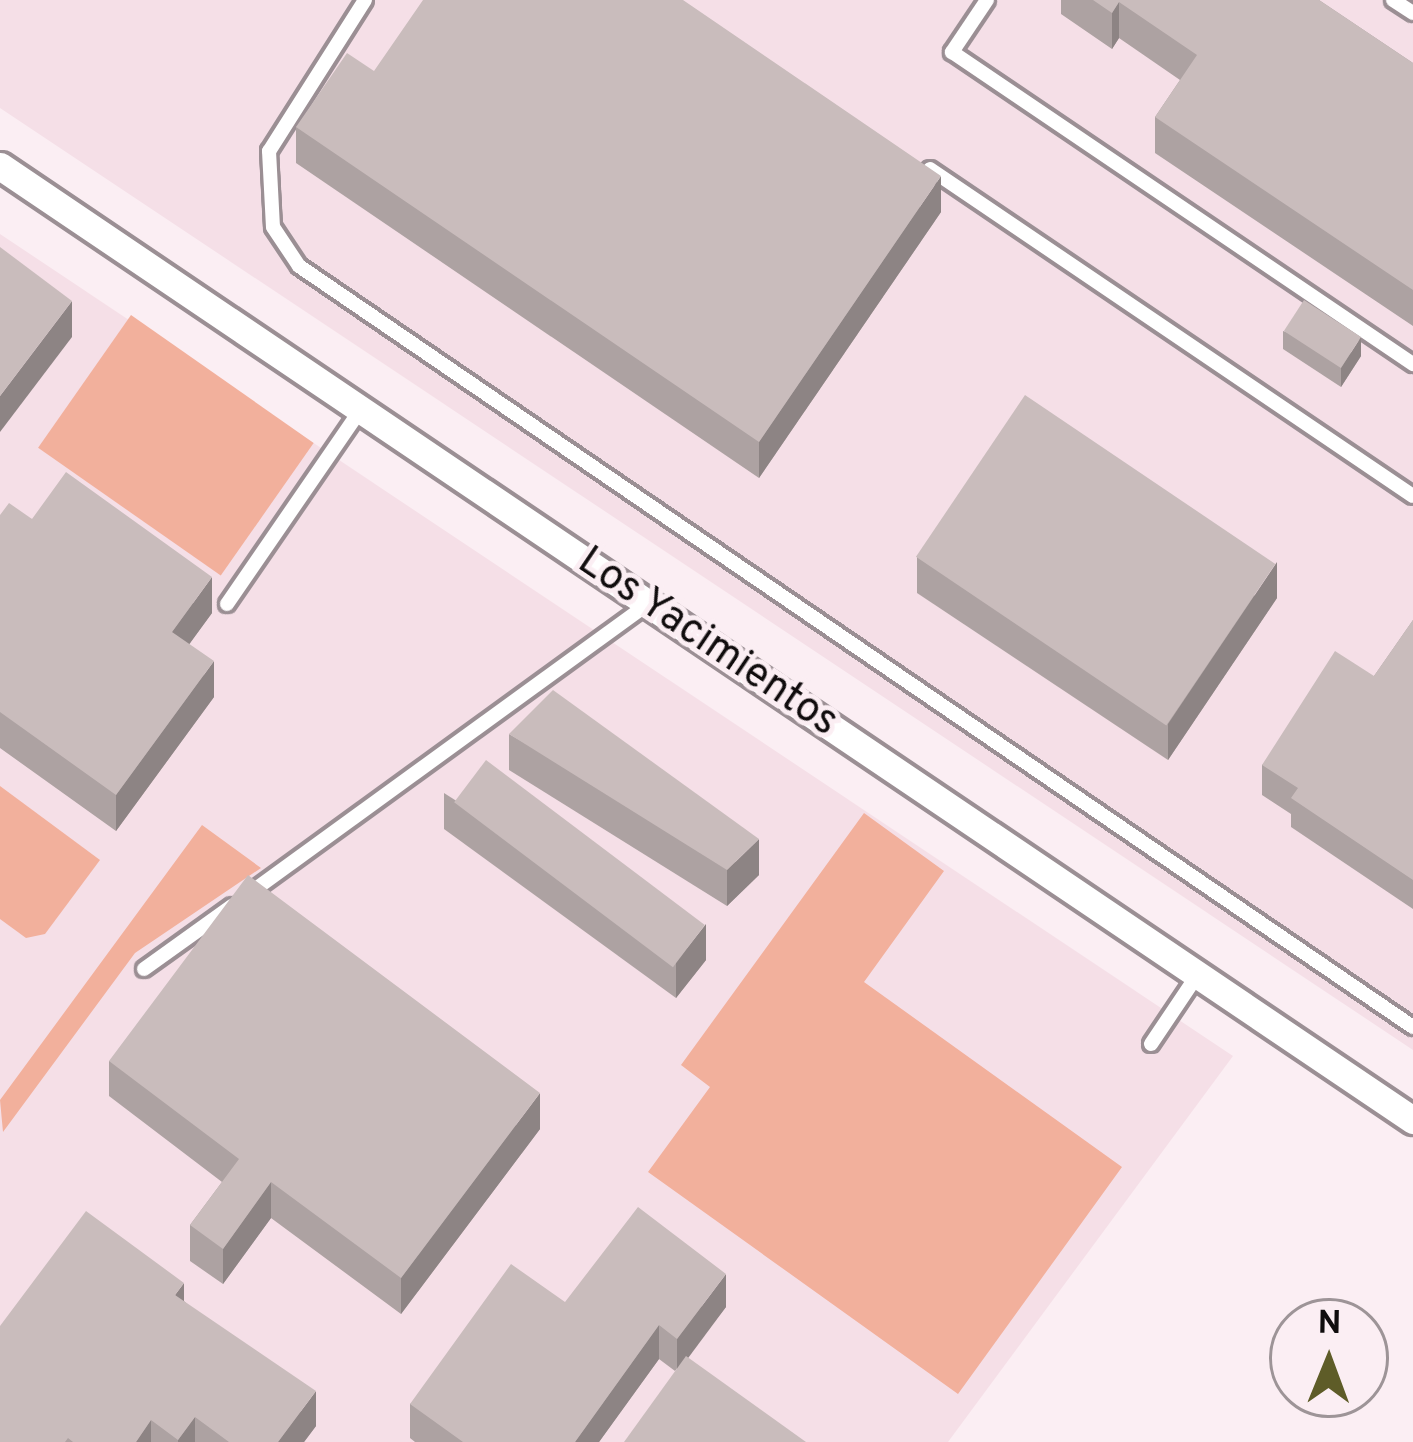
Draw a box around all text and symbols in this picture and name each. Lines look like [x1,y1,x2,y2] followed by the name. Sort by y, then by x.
[567,537,847,749] street label: Los Yacimientos
[1269,1298,1389,1418] north arrow
[1317,1304,1342,1346] text: N

